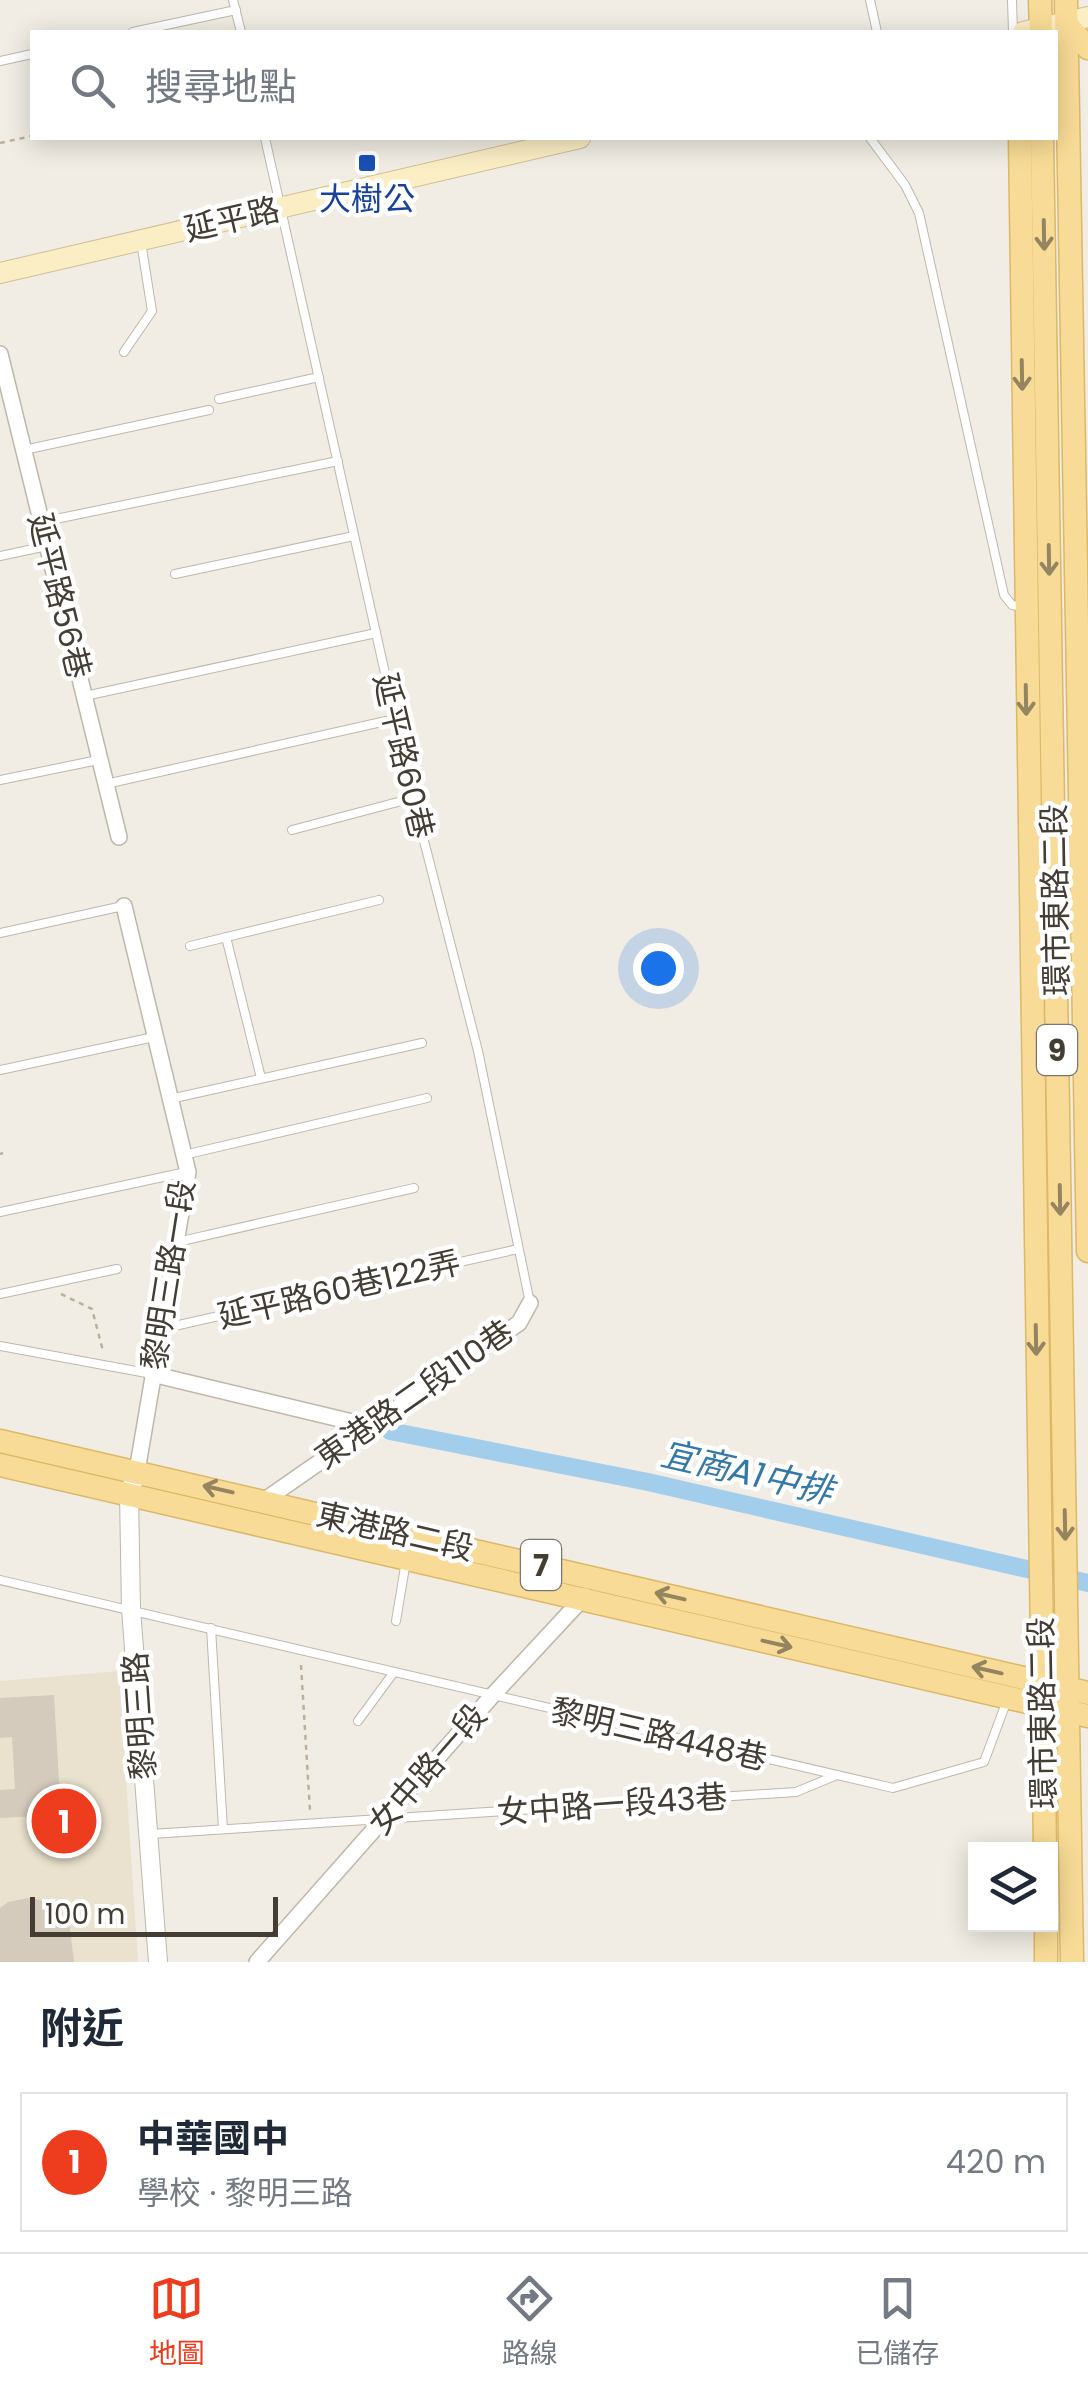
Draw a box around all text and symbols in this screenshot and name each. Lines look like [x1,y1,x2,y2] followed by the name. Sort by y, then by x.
[30,30,1058,140] search box
[65,58,120,113] icon: search
[145,60,297,113] text: 搜尋地點
[356,152,378,174] marker: 大樹公
[319,176,415,221] place label: 大樹公
[180,186,284,252] street label: 延平路
[1034,218,1054,250] one-way arrow
[1012,358,1032,390] one-way arrow
[18,509,102,683] street label: 延平路56巷
[1040,542,1058,575] one-way arrow
[363,669,445,843] street label: 延平路60巷
[1016,682,1036,715] one-way arrow
[1031,804,1079,996] street label: 環市東路二段
[633,943,684,994] your location
[1037,1025,1077,1075] road number: 9
[131,1177,205,1373] street label: 黎明三路一段
[1050,1183,1069,1215] one-way arrow
[213,1239,465,1339] street label: 延平路60巷122弄
[306,1309,522,1479] street label: 東港路二段110巷
[1026,1322,1046,1355] one-way arrow
[656,1428,842,1516] water label: 宜商A1中排
[203,1479,235,1497] one-way arrow
[312,1491,478,1571] street label: 東港路二段
[1056,1508,1074,1540] one-way arrow
[521,1540,561,1590] road number: 7
[655,1586,687,1604] one-way arrow
[1018,1617,1066,1809] street label: 環市東路二段
[760,1636,792,1654] one-way arrow
[112,1651,166,1781] street label: 黎明三路
[972,1660,1004,1678] one-way arrow
[547,1687,771,1781] street label: 黎明三路448巷
[358,1694,496,1844] street label: 女中路一段
[495,1773,729,1835] street label: 女中路一段43巷
[32,1784,96,1858] pin: 1
[968,1842,1058,1932] map controls
[968,1842,1058,1932] button: layers
[30,1892,278,1936] scale bar
[45,1895,125,1934] text: 100 m
[40,1999,124,2058] text: 附近
[137,2112,289,2165] text: 中華國中
[68,2139,81,2184] text: 1
[946,2139,1046,2184] text: 420 m
[137,2170,353,2215] text: 學校 · 黎明三路
[149,2271,205,2375] tab: 地圖
[502,2271,558,2375] tab: 路線
[855,2271,939,2375] tab: 已儲存

